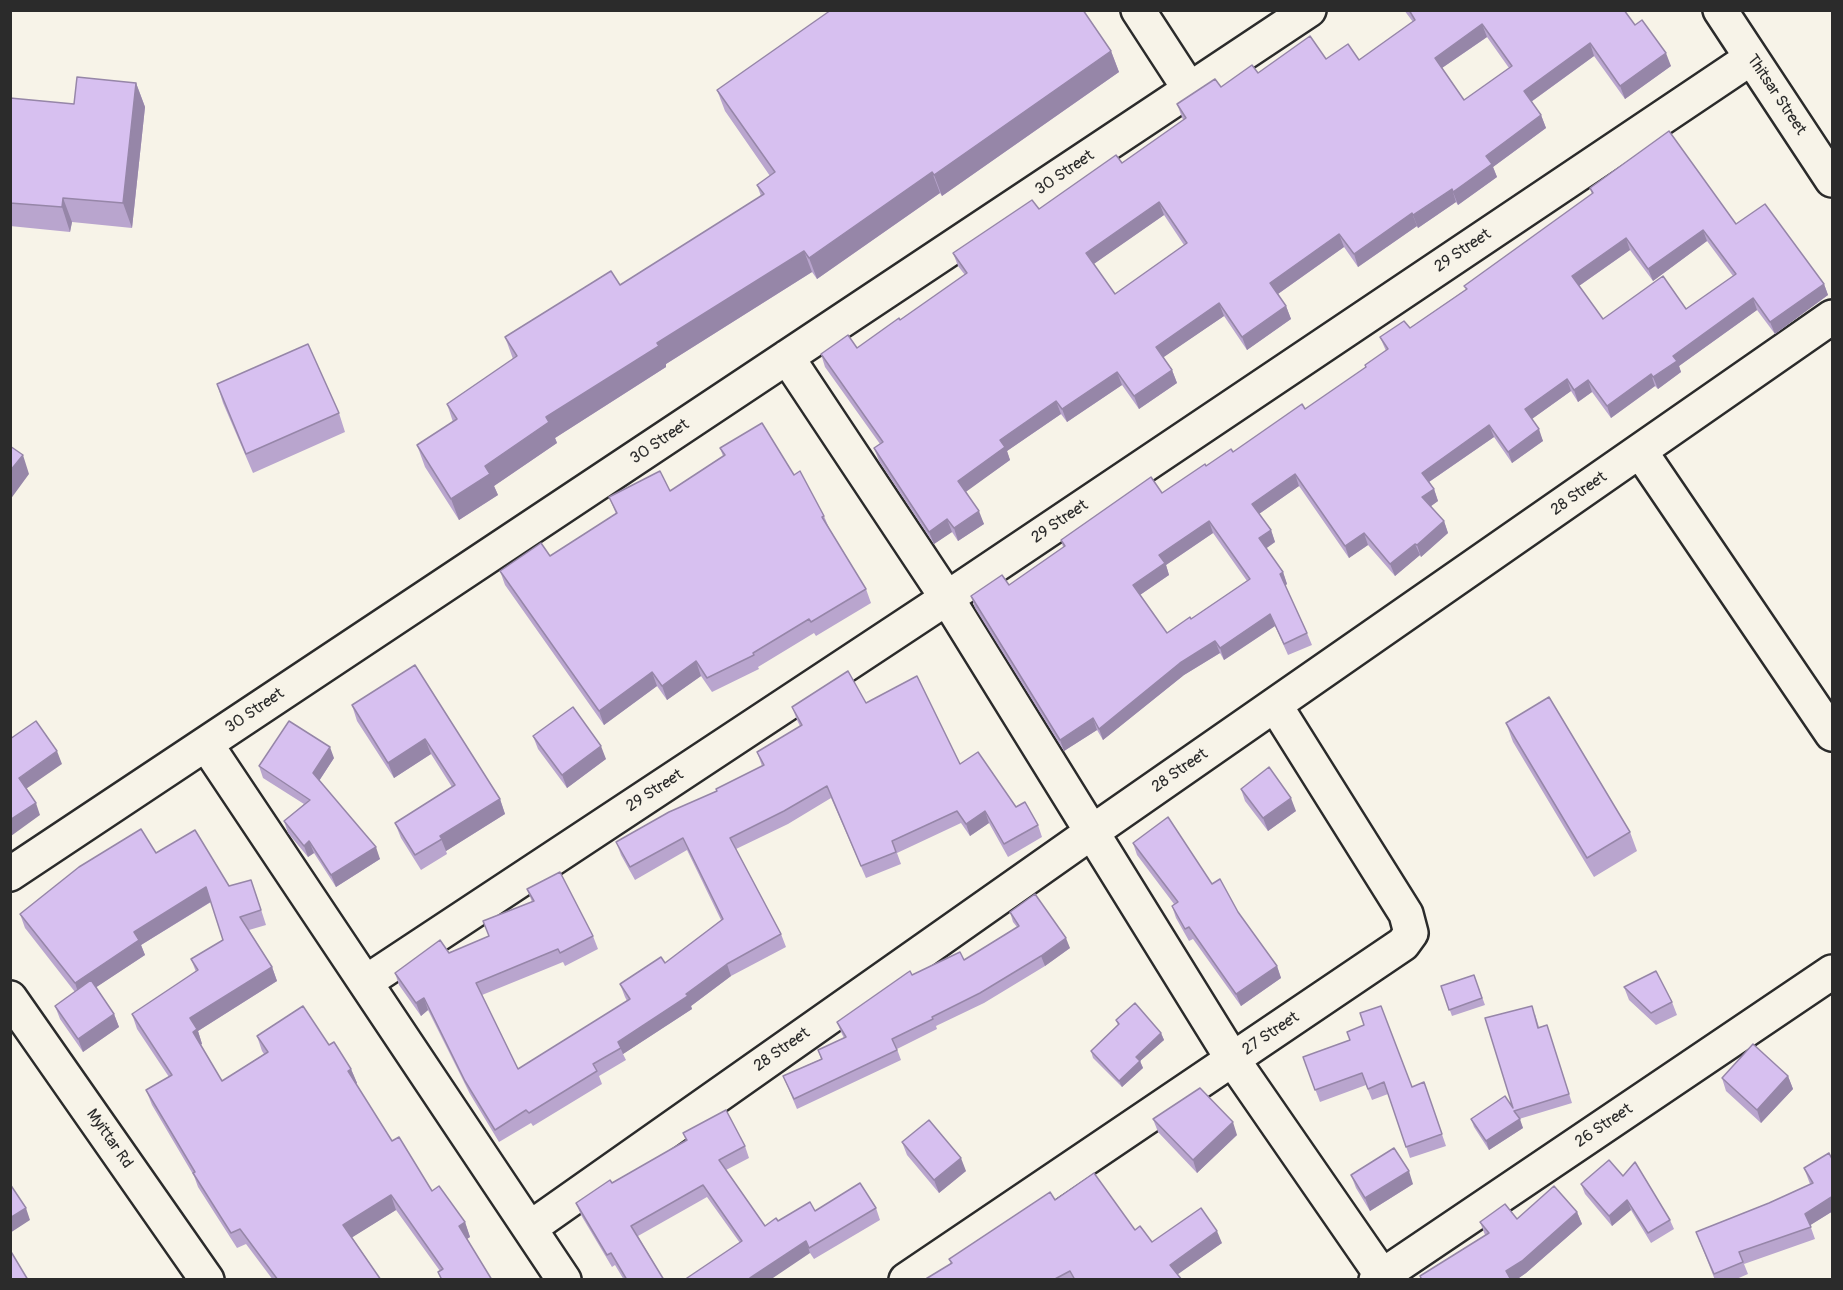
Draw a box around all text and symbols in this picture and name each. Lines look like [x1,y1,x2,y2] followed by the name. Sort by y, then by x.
[1742,51,1810,139] street label: Thitsar Street
[1032,146,1098,200] street label: 30 Street
[1431,225,1495,277] street label: 29 Street
[627,415,693,469] street label: 30 Street
[1547,468,1611,520] street label: 28 Street
[1028,496,1092,548] street label: 29 Street
[222,684,288,738] street label: 30 Street
[1148,745,1212,797] street label: 28 Street
[623,766,687,816] street label: 29 Street
[1239,1008,1303,1060] street label: 27 Street
[750,1024,814,1076] street label: 28 Street
[1572,1100,1636,1152] street label: 26 Street
[82,1106,136,1172] street label: Myittar Rd

